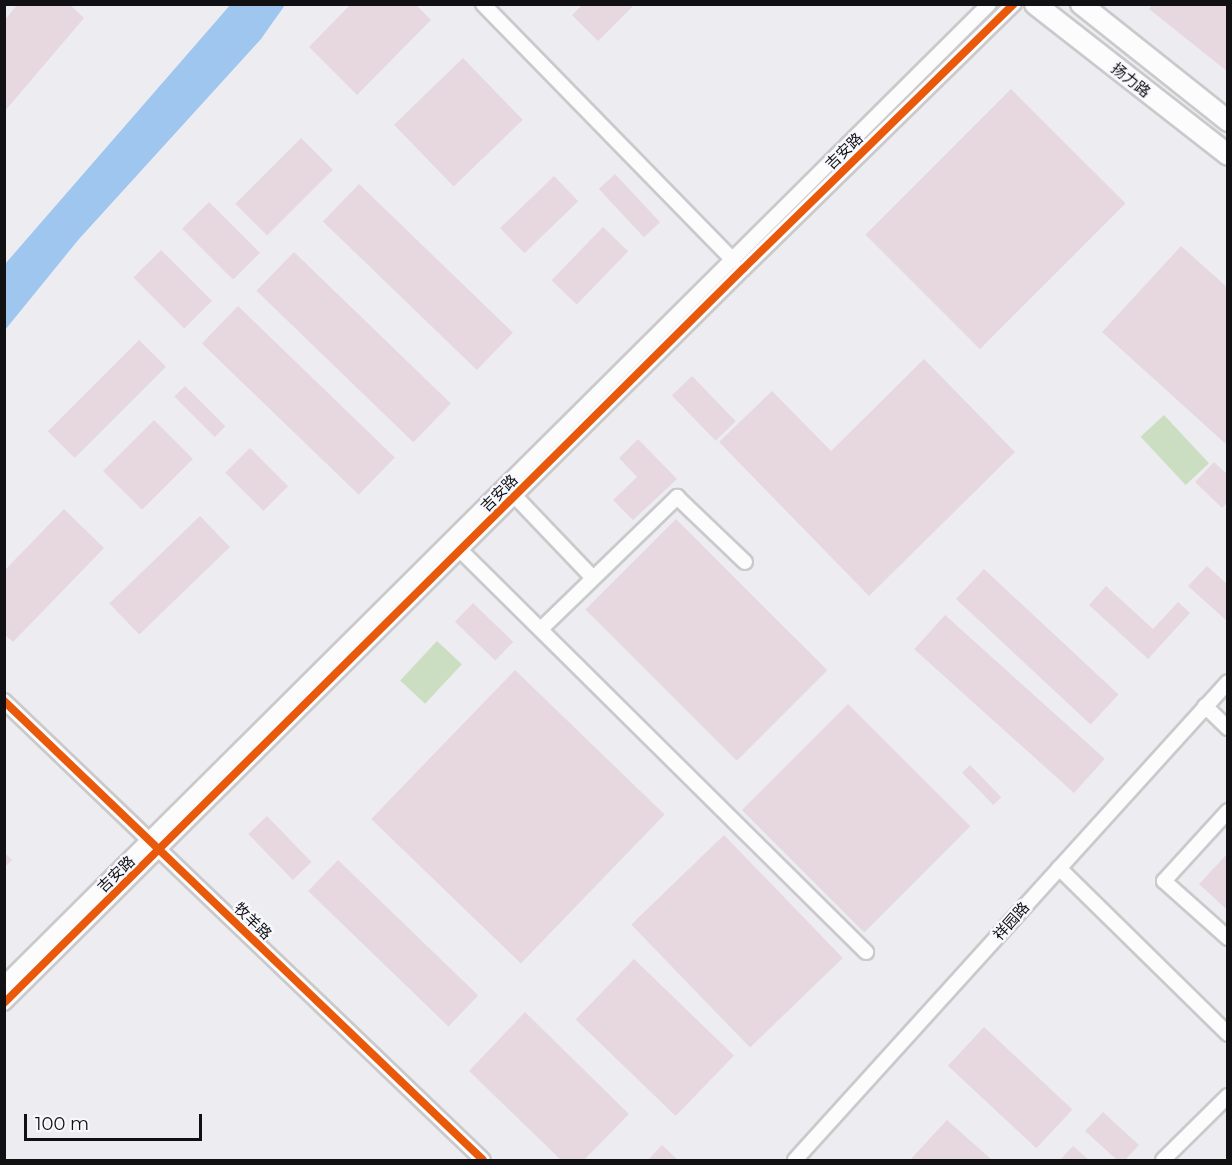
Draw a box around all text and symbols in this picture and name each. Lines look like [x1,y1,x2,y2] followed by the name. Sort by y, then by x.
[1108,59,1154,101] street label: 扬力路
[822,129,866,173] street label: 吉安路
[477,471,521,515] street label: 吉安路
[94,852,138,896] street label: 吉安路
[989,898,1033,944] street label: 祥园路
[231,899,275,943] street label: 牧羊路
[27,1102,206,1140] scale bar
[35,1113,89,1135] text: 100 m

